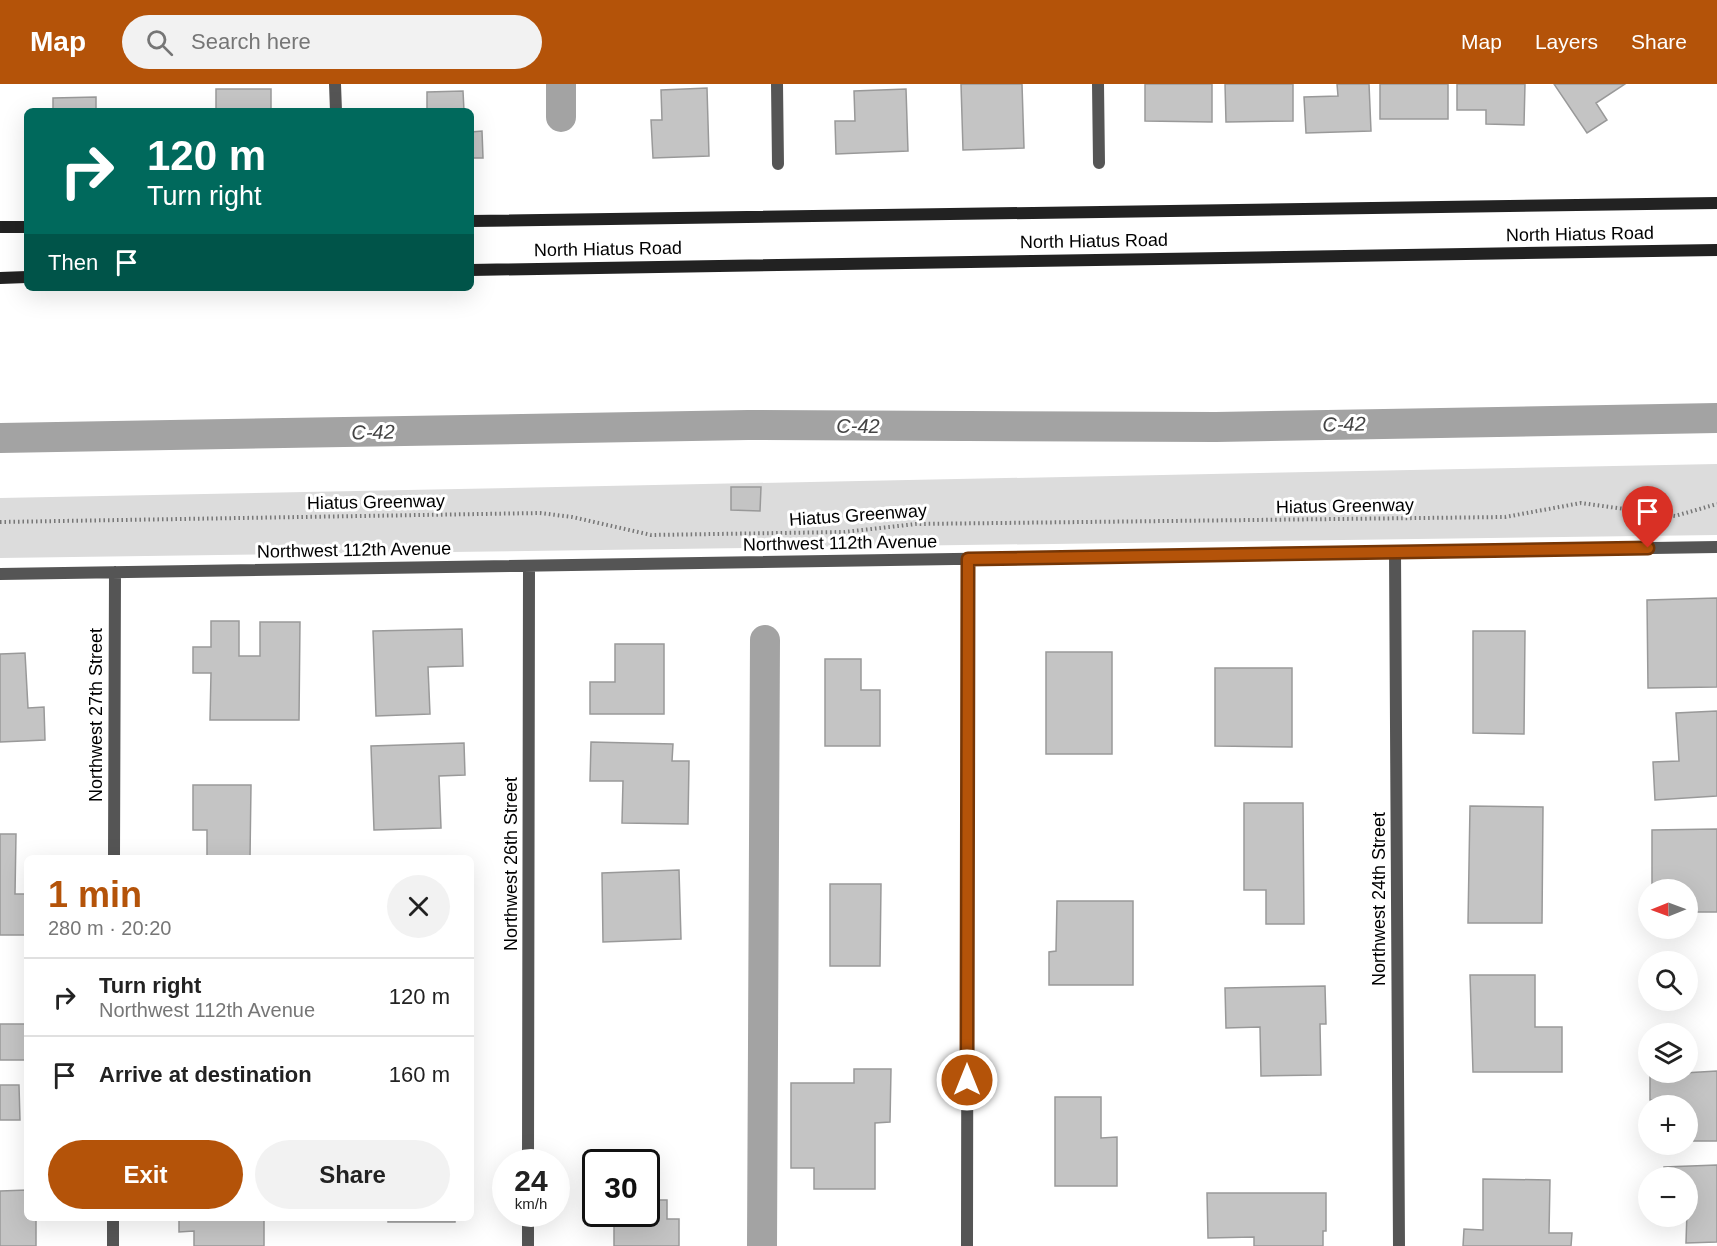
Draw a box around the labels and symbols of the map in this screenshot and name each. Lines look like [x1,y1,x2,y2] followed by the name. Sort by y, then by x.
[1506,223,1654,245] street label: North Hiatus Road
[1020,230,1168,252] street label: North Hiatus Road
[534,238,682,260] street label: North Hiatus Road
[1322,413,1366,435] water label: C-42
[836,415,880,437] water label: C-42
[351,421,395,443] water label: C-42
[1622,486,1673,548] pin
[307,491,445,513] street label: Hiatus Greenway
[1276,495,1414,517] street label: Hiatus Greenway
[788,500,928,530] street label: Hiatus Greenway
[743,531,937,555] street label: Northwest 112th Avenue
[257,538,451,562] street label: Northwest 112th Avenue
[86,628,106,802] street label: Northwest 27th Street
[501,777,521,951] street label: Northwest 26th Street
[1369,812,1389,986] street label: Northwest 24th Street
[1638,879,1698,939] north arrow
[935,1048,999,1112] position arrow
[582,1149,660,1227] speed limit sign: 30

